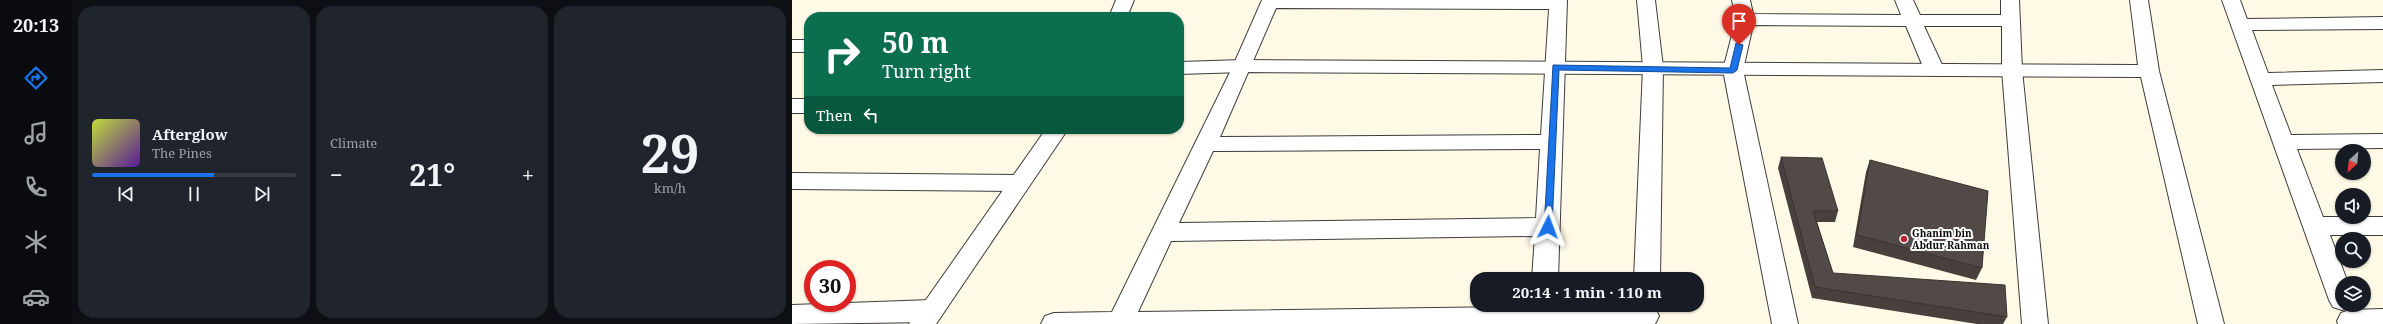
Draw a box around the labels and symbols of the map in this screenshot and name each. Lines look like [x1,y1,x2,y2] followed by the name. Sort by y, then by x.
[1722,4,1756,45] pin
[2335,144,2371,180] north arrow
[1527,206,1569,248] position arrow
[1912,226,1990,252] place label: Ghanim bin Abdur Rahman
[1899,234,1909,244] marker: Ghanim bin Abdur Rahman
[804,260,856,312] speed limit sign: 30

